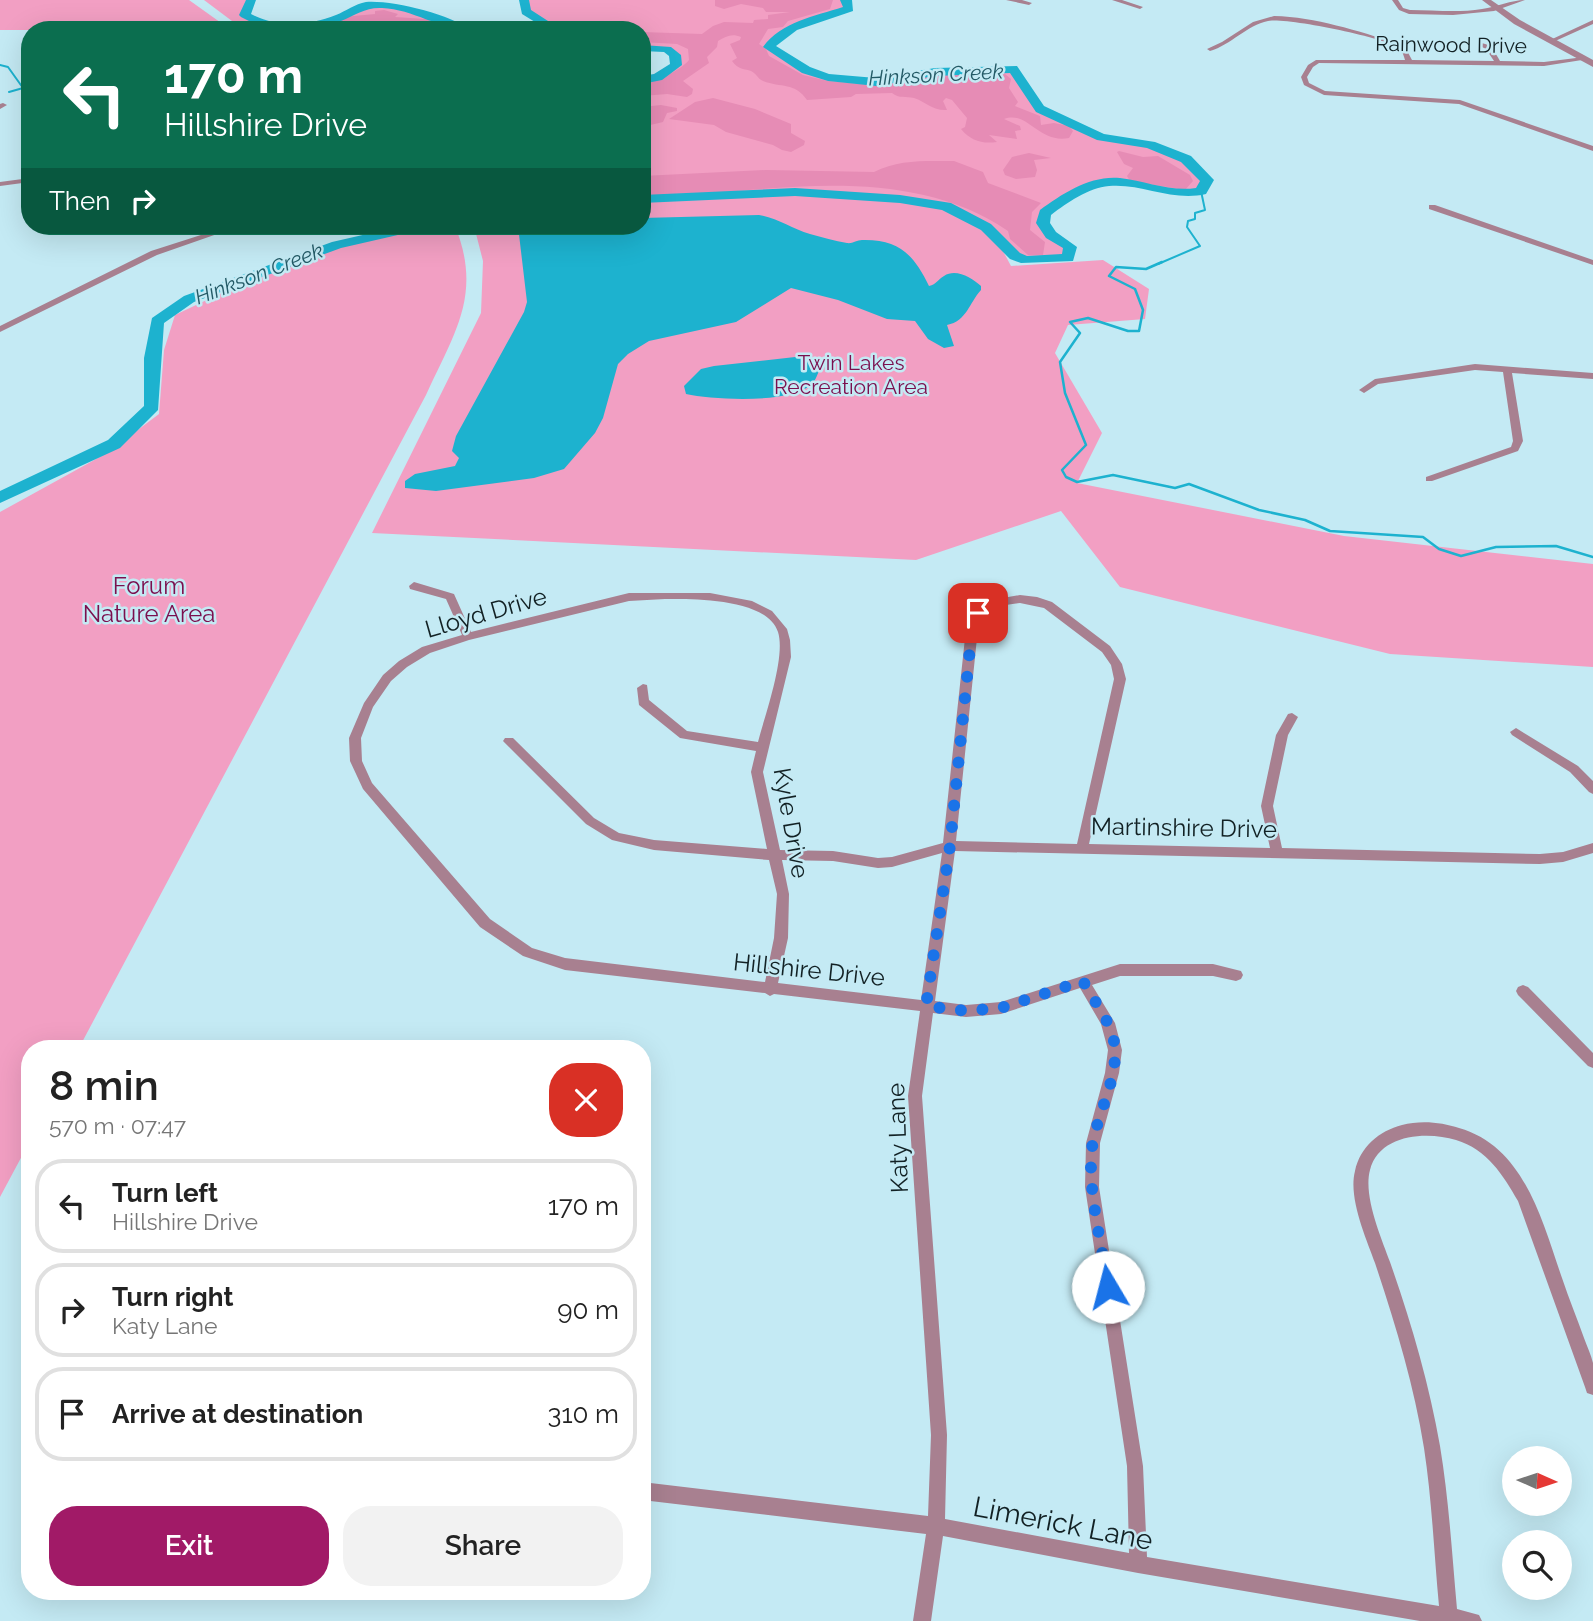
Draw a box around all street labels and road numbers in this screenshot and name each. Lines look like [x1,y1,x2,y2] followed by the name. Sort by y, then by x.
[1375,31,1527,58] street label: Rainwood Drive
[422,581,550,644] street label: Lloyd Drive
[768,765,815,880] street label: Kyle Drive
[1091,811,1277,844] street label: Martinshire Drive
[732,947,886,992] street label: Hillshire Drive
[881,1082,914,1194] street label: Katy Lane
[970,1490,1155,1557] street label: Limerick Lane

